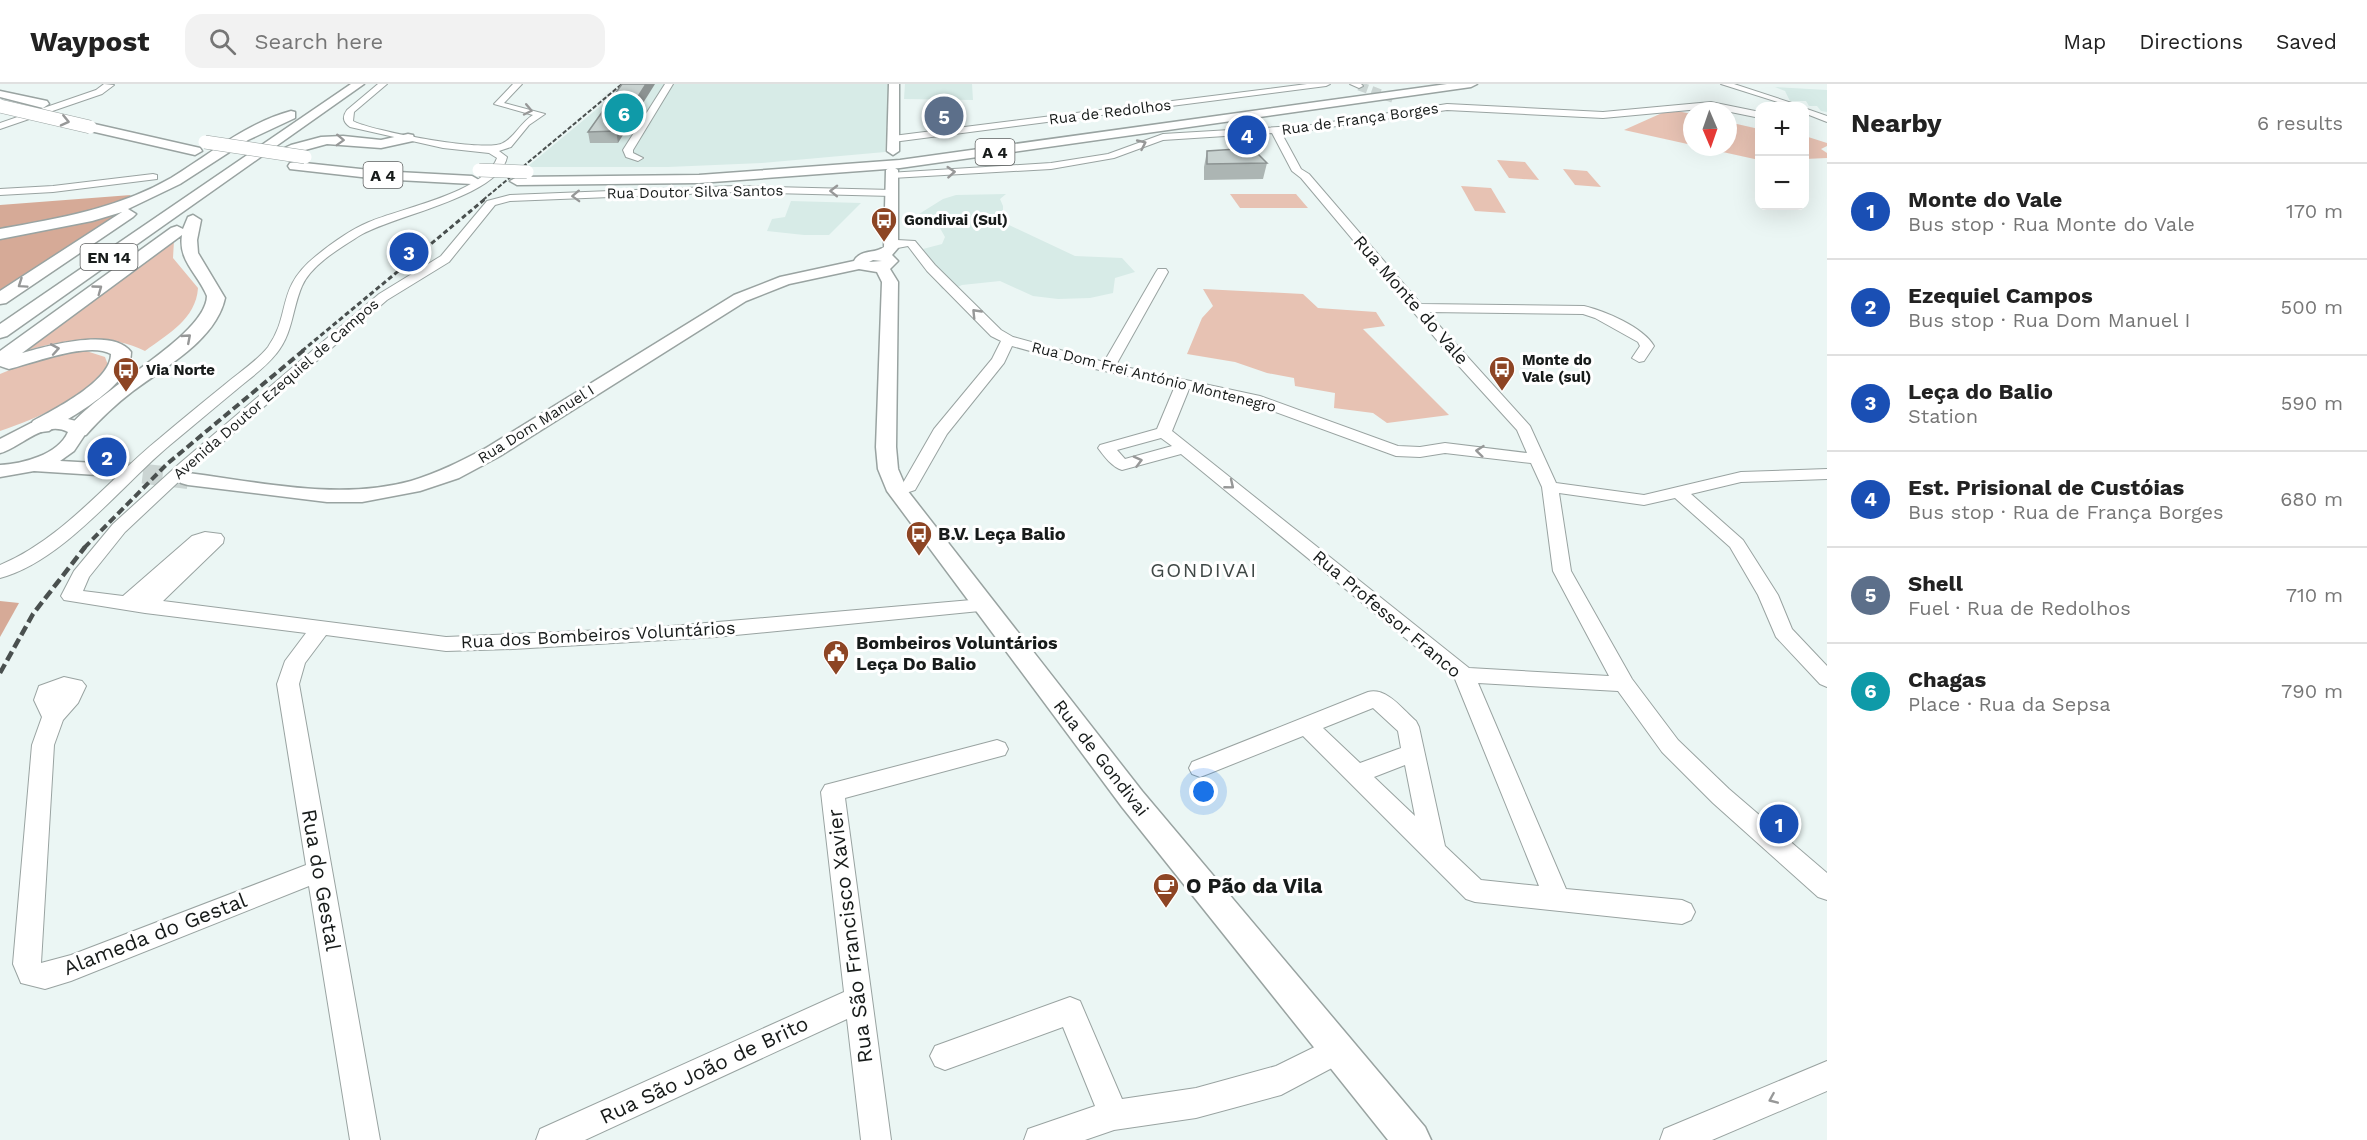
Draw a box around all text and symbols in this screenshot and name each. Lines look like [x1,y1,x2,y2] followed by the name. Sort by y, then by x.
[185,14,605,68] search box
[30,25,149,58] text: Waypost
[206,25,239,58] icon: search
[254,29,383,54] text: Search here
[2063,29,2106,54] text: Map
[2139,29,2243,54] text: Directions
[2276,29,2337,54] text: Saved
[604,90,644,135] pin: 6
[924,93,964,138] pin: 5
[1048,96,1172,128] street label: Rua de Redolhos
[1280,99,1440,139] street label: Rua de França Borges
[1683,102,1737,156] north arrow
[1755,102,1809,210] map controls
[1755,102,1809,156] button: +
[523,103,533,116] one-way arrow
[1851,108,1942,138] text: Nearby
[2257,111,2343,135] text: 6 results
[1228,112,1266,158] pin: 4
[60,114,70,127] one-way arrow
[336,134,345,147] one-way arrow
[976,139,1014,165] road number: A 4
[1136,139,1147,151] one-way arrow
[1755,156,1809,210] button: −
[364,162,403,188] road number: A 4
[946,166,955,179] one-way arrow
[607,181,784,203] street label: Rua Doutor Silva Santos
[829,185,838,198] one-way arrow
[1908,187,2062,212] text: Monte do Vale
[571,189,580,202] one-way arrow
[1866,199,1875,223] text: 1
[2286,199,2343,223] text: 170 m
[869,205,899,243] bus stop icon: Gondivai (Sul)
[904,211,1008,229] place label: Gondivai (Sul)
[1908,212,2195,236] text: Bus stop · Rua Monte do Vale
[390,230,428,274] pin: 3
[1350,231,1473,369] street label: Rua Monte do Vale
[80,244,138,270] road number: EN 14
[18,277,29,288] one-way arrow
[1908,283,2093,308] text: Ezequiel Campos
[92,285,103,296] one-way arrow
[170,295,382,483] street label: Avenida Doutor Ezequiel de Campos
[1865,295,1876,319] text: 2
[2281,295,2343,319] text: 500 m
[1908,308,2190,332] text: Bus stop · Rua Dom Manuel I
[973,309,984,320] one-way arrow
[180,334,191,345] one-way arrow
[1030,338,1278,416] street label: Rua Dom Frei António Montenegro
[50,343,60,356] one-way arrow
[1522,351,1592,386] place label: Monte do Vale (sul)
[1487,354,1517,392] bus stop icon: Monte do Vale (sul)
[111,355,141,393] bus stop icon: Via Norte
[146,361,215,379] place label: Via Norte
[1908,379,2053,404] text: Leça do Balio
[475,381,597,467] street label: Rua Dom Manuel I
[1865,391,1876,415] text: 3
[2281,391,2343,415] text: 590 m
[1908,404,1978,428] text: Station
[88,434,126,479] pin: 2
[1475,445,1485,458] one-way arrow
[1132,456,1142,468] one-way arrow
[1908,475,2184,500] text: Est. Prisional de Custóias
[1223,478,1234,489] one-way arrow
[1864,487,1877,511] text: 4
[2280,487,2343,511] text: 680 m
[1908,500,2224,524] text: Bus stop · Rua de França Borges
[904,519,934,557] bus stop icon: B.V. Leça Balio
[938,523,1066,544] place label: B.V. Leça Balio
[1309,545,1466,682] street label: Rua Professor Franco
[1150,558,1258,582] district label: GONDIVAI
[1908,571,1963,596] text: Shell
[1865,583,1876,607] text: 5
[2286,583,2343,607] text: 710 m
[1908,596,2131,620] text: Fuel · Rua de Redolhos
[460,617,736,652] street label: Rua dos Bombeiros Voluntários
[856,632,1058,674] place label: Bombeiros Voluntários Leça Do Balio
[821,638,851,676] public building icon: Bombeiros Voluntários Leça Do Balio
[1908,667,1986,692] text: Chagas
[1864,679,1877,703] text: 6
[2281,679,2343,703] text: 790 m
[1908,692,2111,716] text: Place · Rua da Sepsa
[1049,695,1153,820] street label: Rua de Gondivai
[1189,777,1218,806] your location
[1760,802,1798,846] pin: 1
[297,807,346,953] street label: Rua do Gestal
[821,807,878,1065] street label: Rua São Francisco Xavier
[1151,871,1181,909] cafe icon: O Pão da Vila
[1186,873,1323,898] place label: O Pão da Vila
[60,887,251,980] street label: Alameda do Gestal
[595,1010,812,1129] street label: Rua São João de Brito
[1769,1091,1780,1103] one-way arrow

